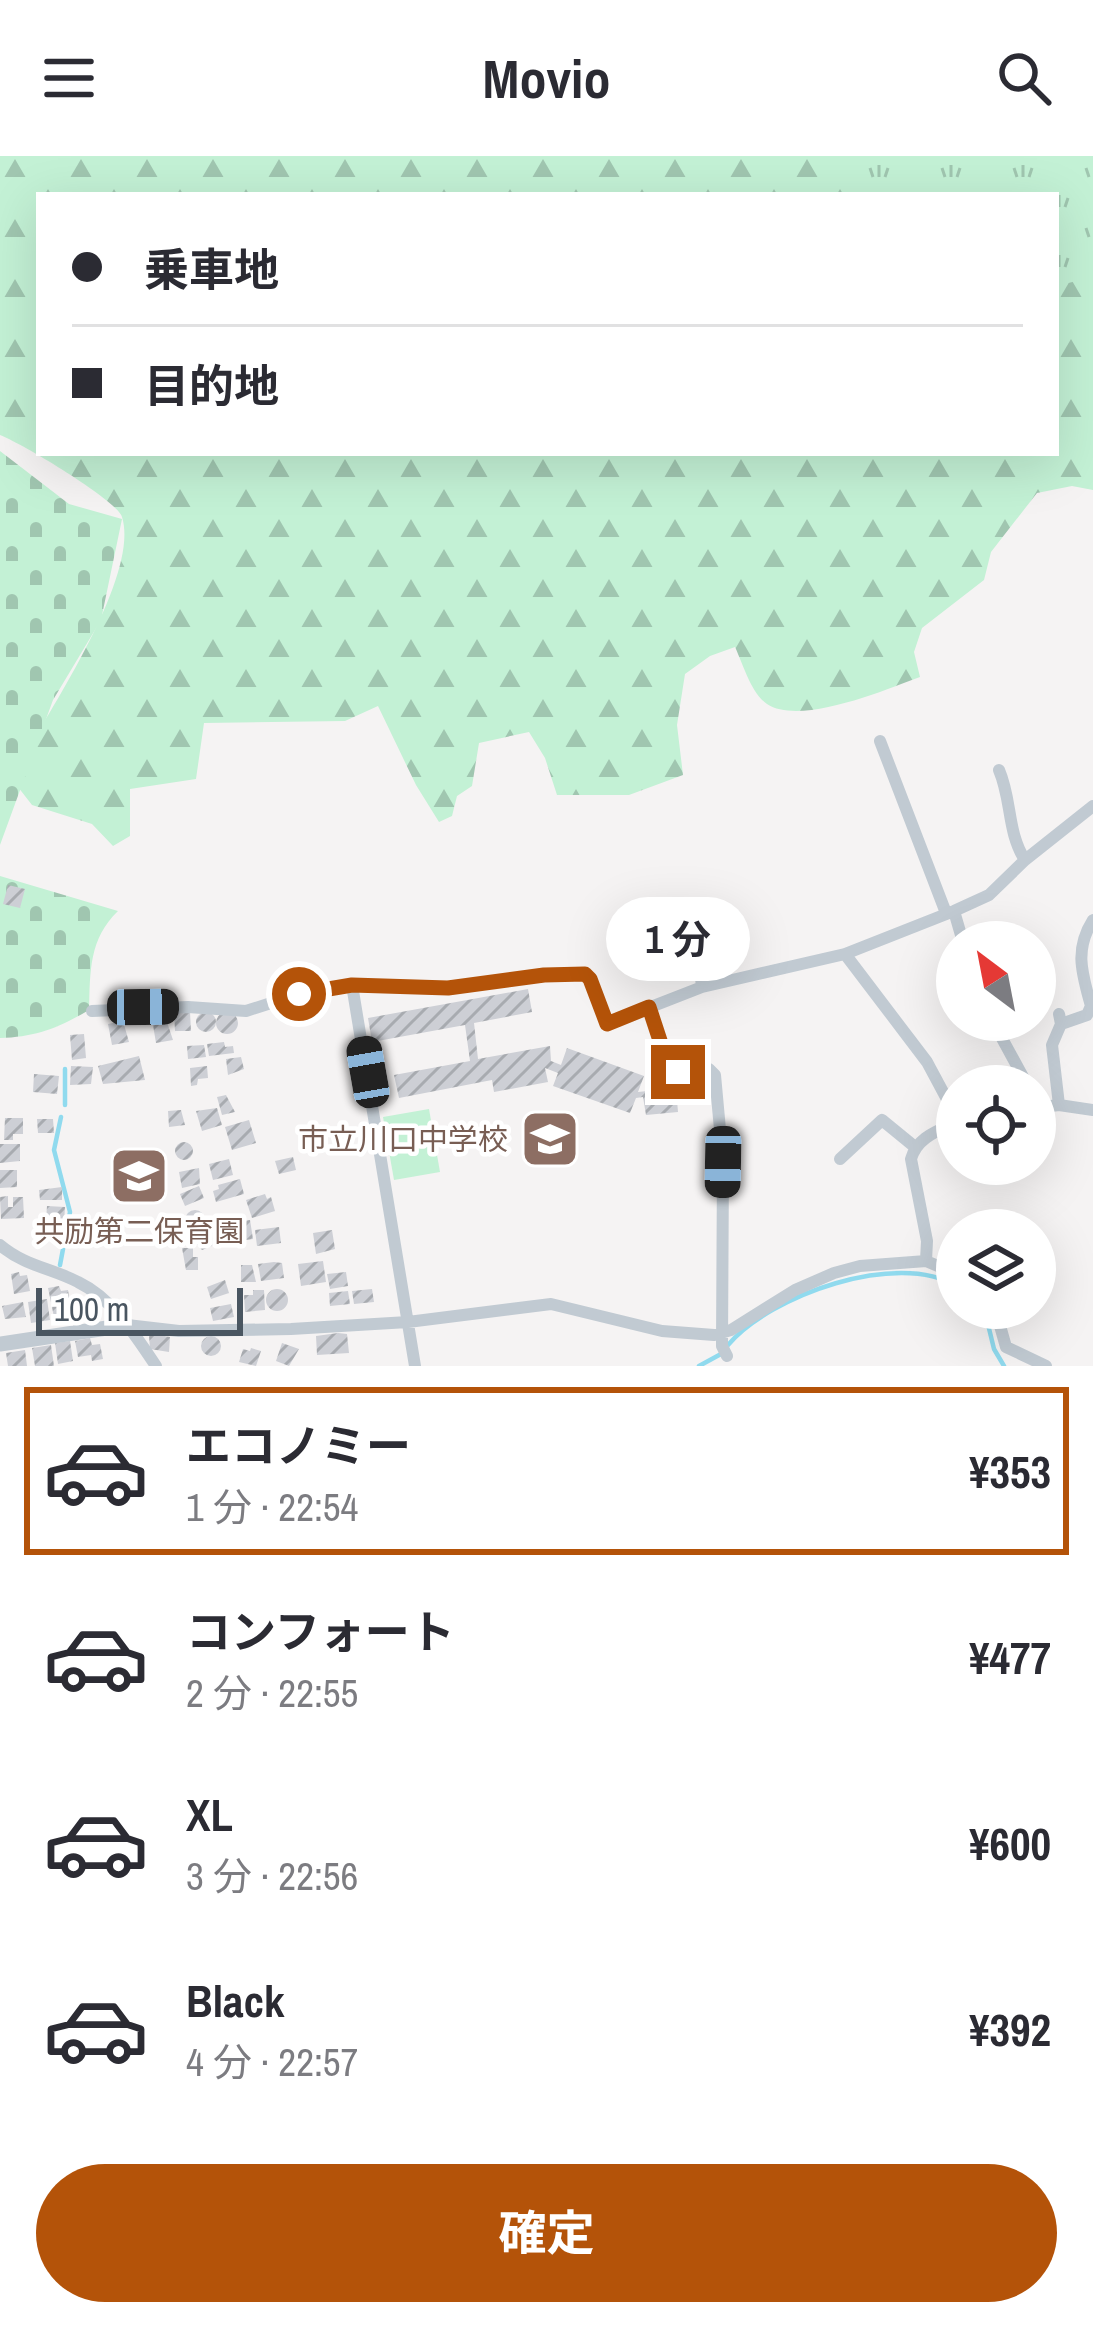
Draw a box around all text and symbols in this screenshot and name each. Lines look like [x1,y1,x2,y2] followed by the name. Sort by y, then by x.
[483,42,610,115] text: Movio
[36,45,102,111] icon: menu
[991,45,1057,111] icon: search
[144,239,279,300] text: 乗車地
[144,355,279,416] text: 目的地
[606,898,750,982] callout: 1 分
[645,913,711,965] text: 1 分
[936,921,1056,1041] north arrow
[936,921,1056,1329] map controls
[272,967,326,1021] route start
[107,988,179,1026] car
[344,1033,392,1111] car
[651,1045,705,1099] route end
[936,1065,1056,1185] button: locate
[519,1108,581,1170] school or university icon: 市立川口中学校
[298,1119,508,1159] place label: 市立川口中学校
[704,1126,742,1198] car
[108,1145,170,1207] school or university icon: 共励第二保育園
[936,1209,1056,1329] button: layers
[34,1211,244,1251] place label: 共励第二保育園
[36,1282,243,1335] scale bar
[54,1287,129,1331] text: 100 m
[186,1415,411,1476] text: エコノミー
[42,1417,150,1525] icon: car
[969,1441,1051,1502] text: ¥353
[186,1481,358,1533] text: 1 分 · 22:54
[186,1601,455,1662] text: コンフォート
[42,1603,150,1711] icon: car
[969,1627,1051,1688] text: ¥477
[186,1667,358,1719] text: 2 分 · 22:55
[186,1784,233,1845] text: XL
[42,1789,150,1897] icon: car
[969,1813,1051,1874] text: ¥600
[186,1850,358,1902] text: 3 分 · 22:56
[186,1970,284,2031] text: Black
[42,1975,150,2083] icon: car
[969,1999,1051,2060] text: ¥392
[186,2036,358,2088] text: 4 分 · 22:57
[36,2164,1057,2302] button: 確定

